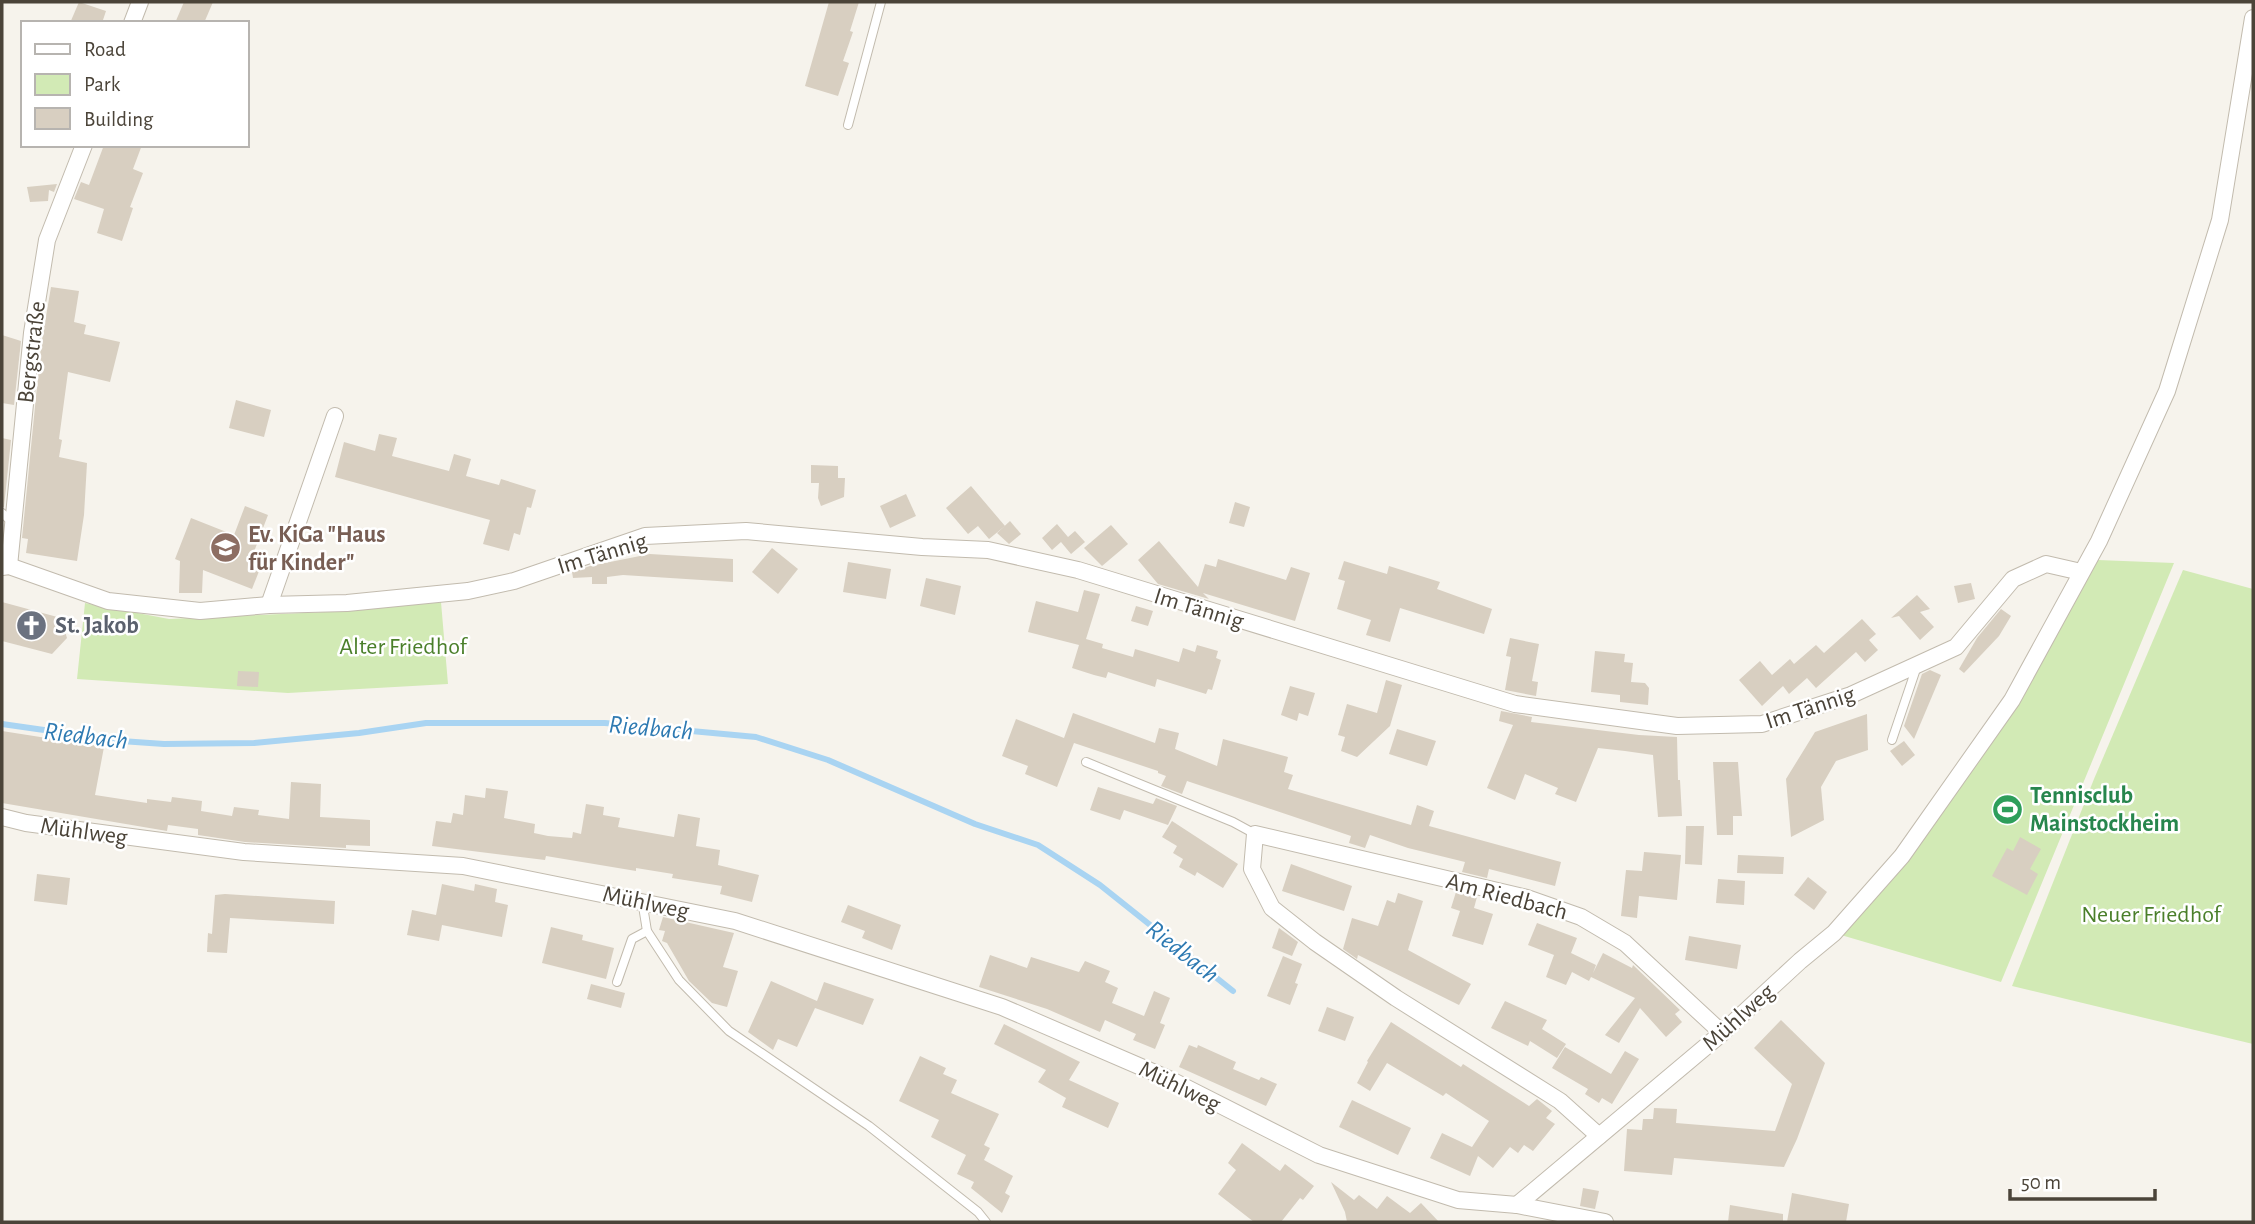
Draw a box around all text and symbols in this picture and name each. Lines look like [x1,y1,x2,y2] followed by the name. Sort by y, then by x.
[21,21,248,147] legend
[84,39,126,60] text: Road
[84,74,121,95] text: Park
[84,109,154,130] text: Building
[14,300,50,405] street label: Bergstraße
[248,523,386,575] place label: Ev. KiGa "Haus für Kinder"
[555,529,650,579] street label: Im Tännig
[208,531,242,565] school or university icon: Ev. KiGa "Haus für Kinder"
[1151,584,1247,634] street label: Im Tännig
[15,608,49,642] church icon: St. Jakob
[55,614,139,638] place label: St. Jakob
[339,635,468,659] park label: Alter Friedhof
[1763,682,1858,734] street label: Im Tännig
[608,711,694,745] water label: Riedbach
[42,718,129,754] water label: Riedbach
[2030,784,2179,836] place label: Tennisclub Mainstockheim
[1990,792,2024,826] sports icon: Tennisclub Mainstockheim
[39,814,129,850] street label: Mühlweg
[1443,869,1570,925] street label: Am Riedbach
[601,882,691,924] street label: Mühlweg
[2081,903,2223,927] park label: Neuer Friedhof
[1141,916,1224,988] water label: Riedbach
[1698,979,1779,1056] street label: Mühlweg
[1135,1057,1224,1117] street label: Mühlweg
[2010,1158,2155,1202] scale bar
[2021,1172,2061,1193] text: 50 m

